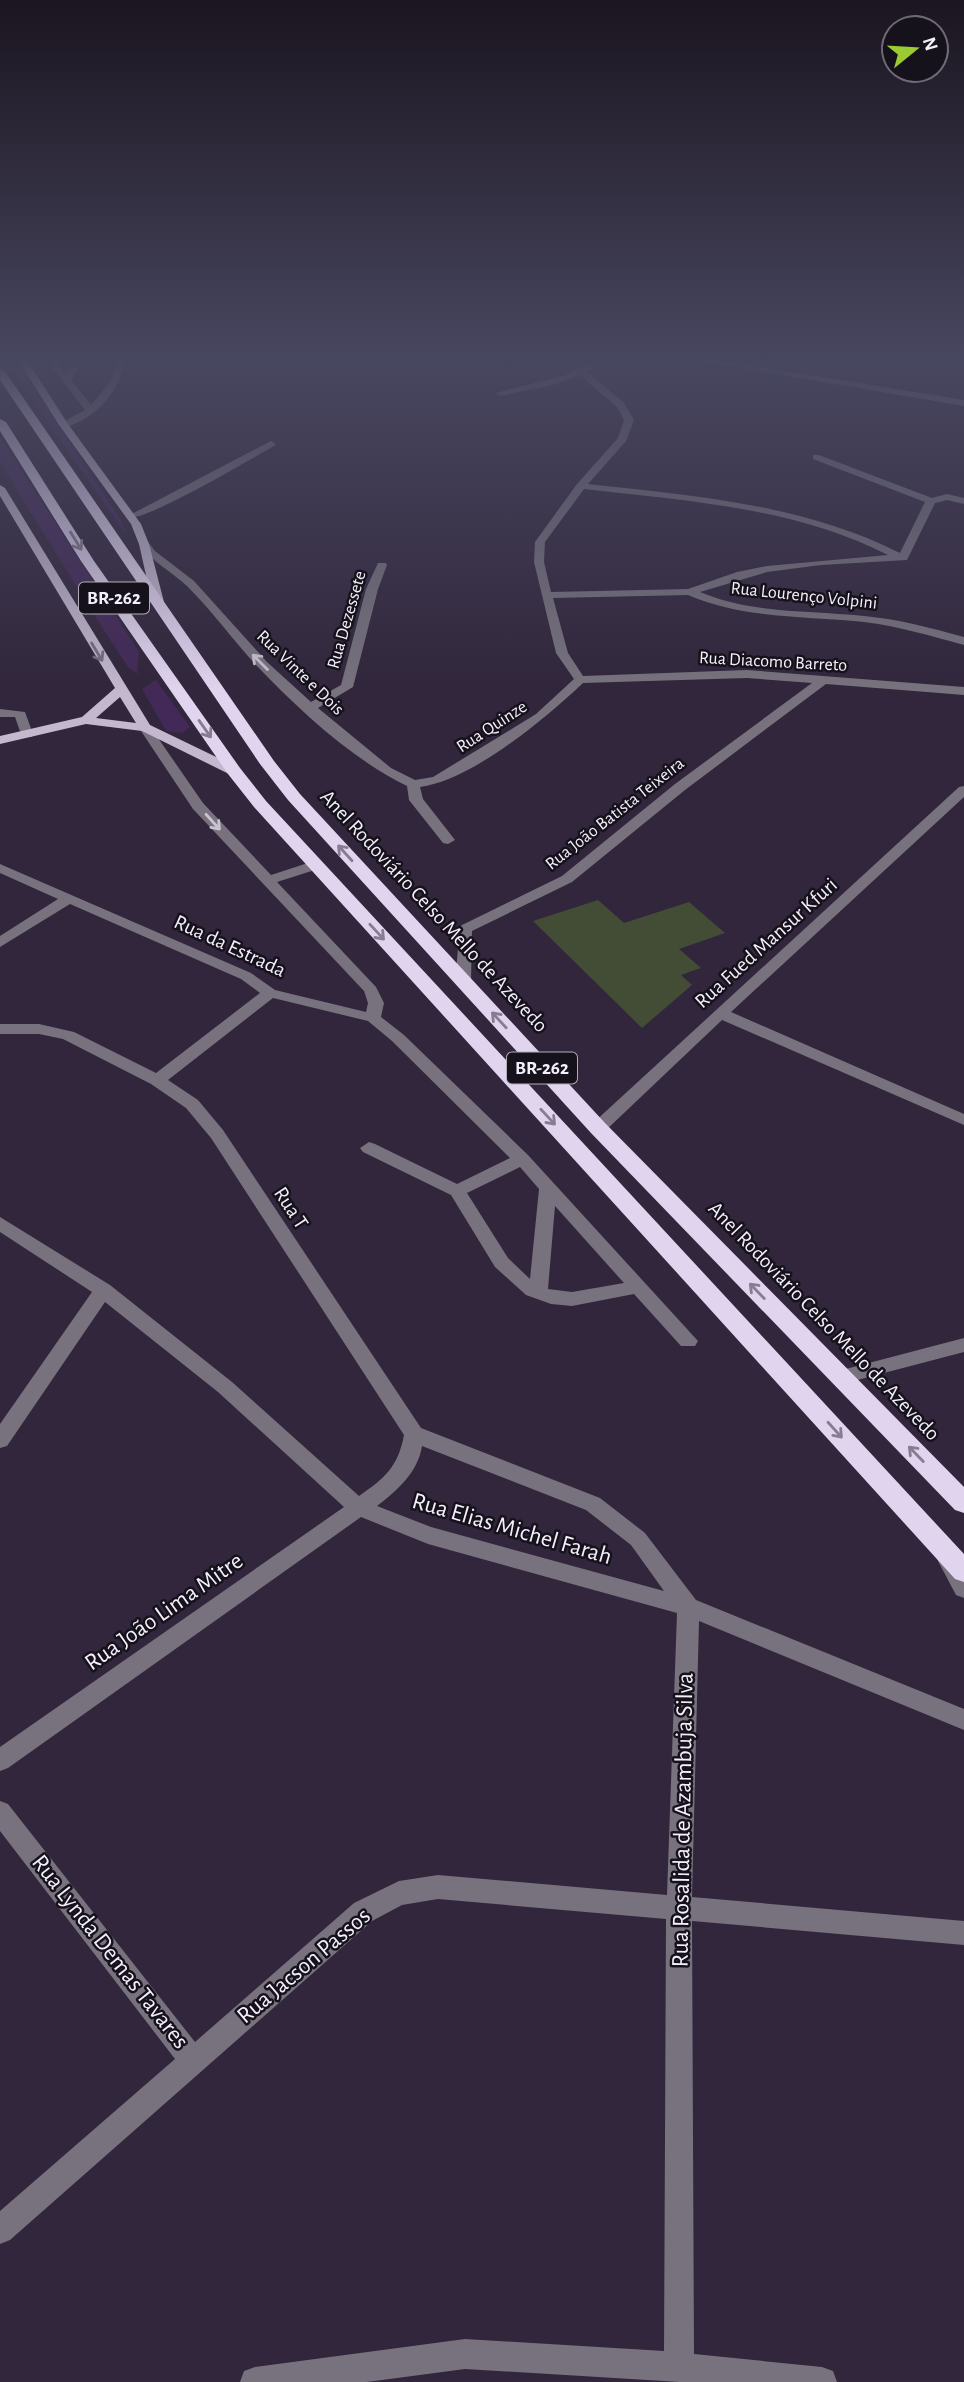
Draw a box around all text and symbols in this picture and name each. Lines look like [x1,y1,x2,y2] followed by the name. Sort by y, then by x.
[880,14,950,84] north arrow
[919,35,941,53] text: N
[69,531,83,551] one-way arrow
[324,569,370,671] street label: Rua Dezessete
[730,579,878,613] street label: Rua Lourenço Volpini
[79,582,149,614] road number: BR-262
[253,627,347,719] street label: Rua Vinte e Dois
[90,642,104,662] one-way arrow
[699,649,848,675] street label: Rua Diacomo Barreto
[252,653,269,670] one-way arrow
[454,698,530,756] street label: Rua Quinze
[198,719,212,738] one-way arrow
[542,754,688,874] street label: Rua João Batista Teixeira
[316,786,552,1036] street label: Anel Rodoviário Celso Mello de Azevedo
[205,813,221,831] one-way arrow
[337,844,353,862] one-way arrow
[691,874,841,1012] street label: Rua Fued Mansur Kfuri
[171,911,289,981] street label: Rua da Estrada
[369,923,386,940] one-way arrow
[490,1012,507,1029] one-way arrow
[507,1052,577,1084] road number: BR-262
[540,1108,556,1126] one-way arrow
[270,1183,312,1233] street label: Rua T
[704,1198,944,1444] street label: Anel Rodoviário Celso Mello de Azevedo
[749,1283,766,1300] one-way arrow
[827,1421,843,1439] one-way arrow
[908,1445,925,1462] one-way arrow
[409,1489,615,1569] street label: Rua Elias Michel Farah
[81,1549,247,1675] street label: Rua João Lima Mitre
[668,1672,698,1968] street label: Rua Rosalida de Azambuja Silva
[27,1851,193,2053] street label: Rua Lynda Demas Tavares
[233,1904,375,2028] street label: Rua Jacson Passos

